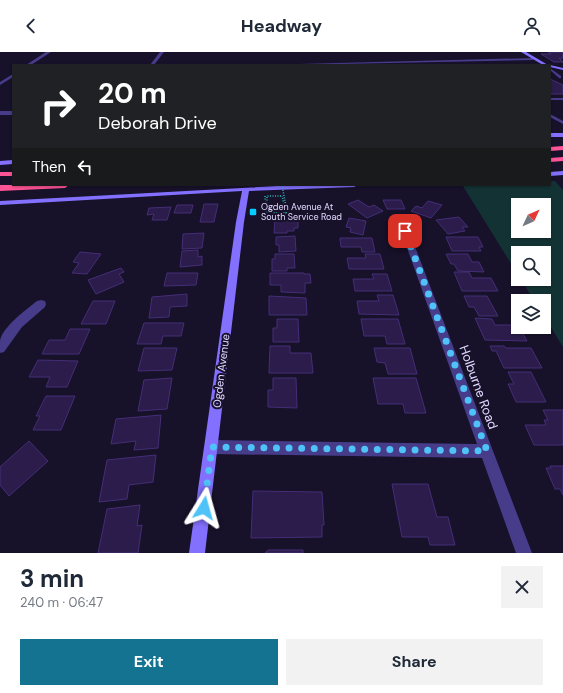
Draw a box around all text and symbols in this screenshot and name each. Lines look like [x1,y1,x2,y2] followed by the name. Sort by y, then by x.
[241,14,322,38] text: Headway
[20,15,42,37] icon: back
[521,15,543,37] icon: person
[98,75,167,112] text: 20 m
[32,80,84,132] icon: right
[98,111,217,135] text: Deborah Drive
[74,156,96,178] icon: left
[32,157,66,177] text: Then
[511,198,551,238] north arrow
[511,198,551,334] map controls
[261,201,342,223] place label: Ogden Avenue At South Service Road
[248,207,258,217] marker: Ogden Avenue At South Service Road
[388,214,422,248] pin
[394,220,416,242] icon: arrive
[511,246,551,286] button: search
[511,294,551,334] button: layers
[210,333,232,409] street label: Ogden Avenue
[455,343,502,432] street label: Holburne Road
[183,487,225,529] position arrow
[20,563,84,594] text: 3 min
[501,566,543,608] button: close
[20,594,103,611] text: 240 m · 06:47
[20,639,278,685] button: Exit
[286,639,543,685] button: Share

